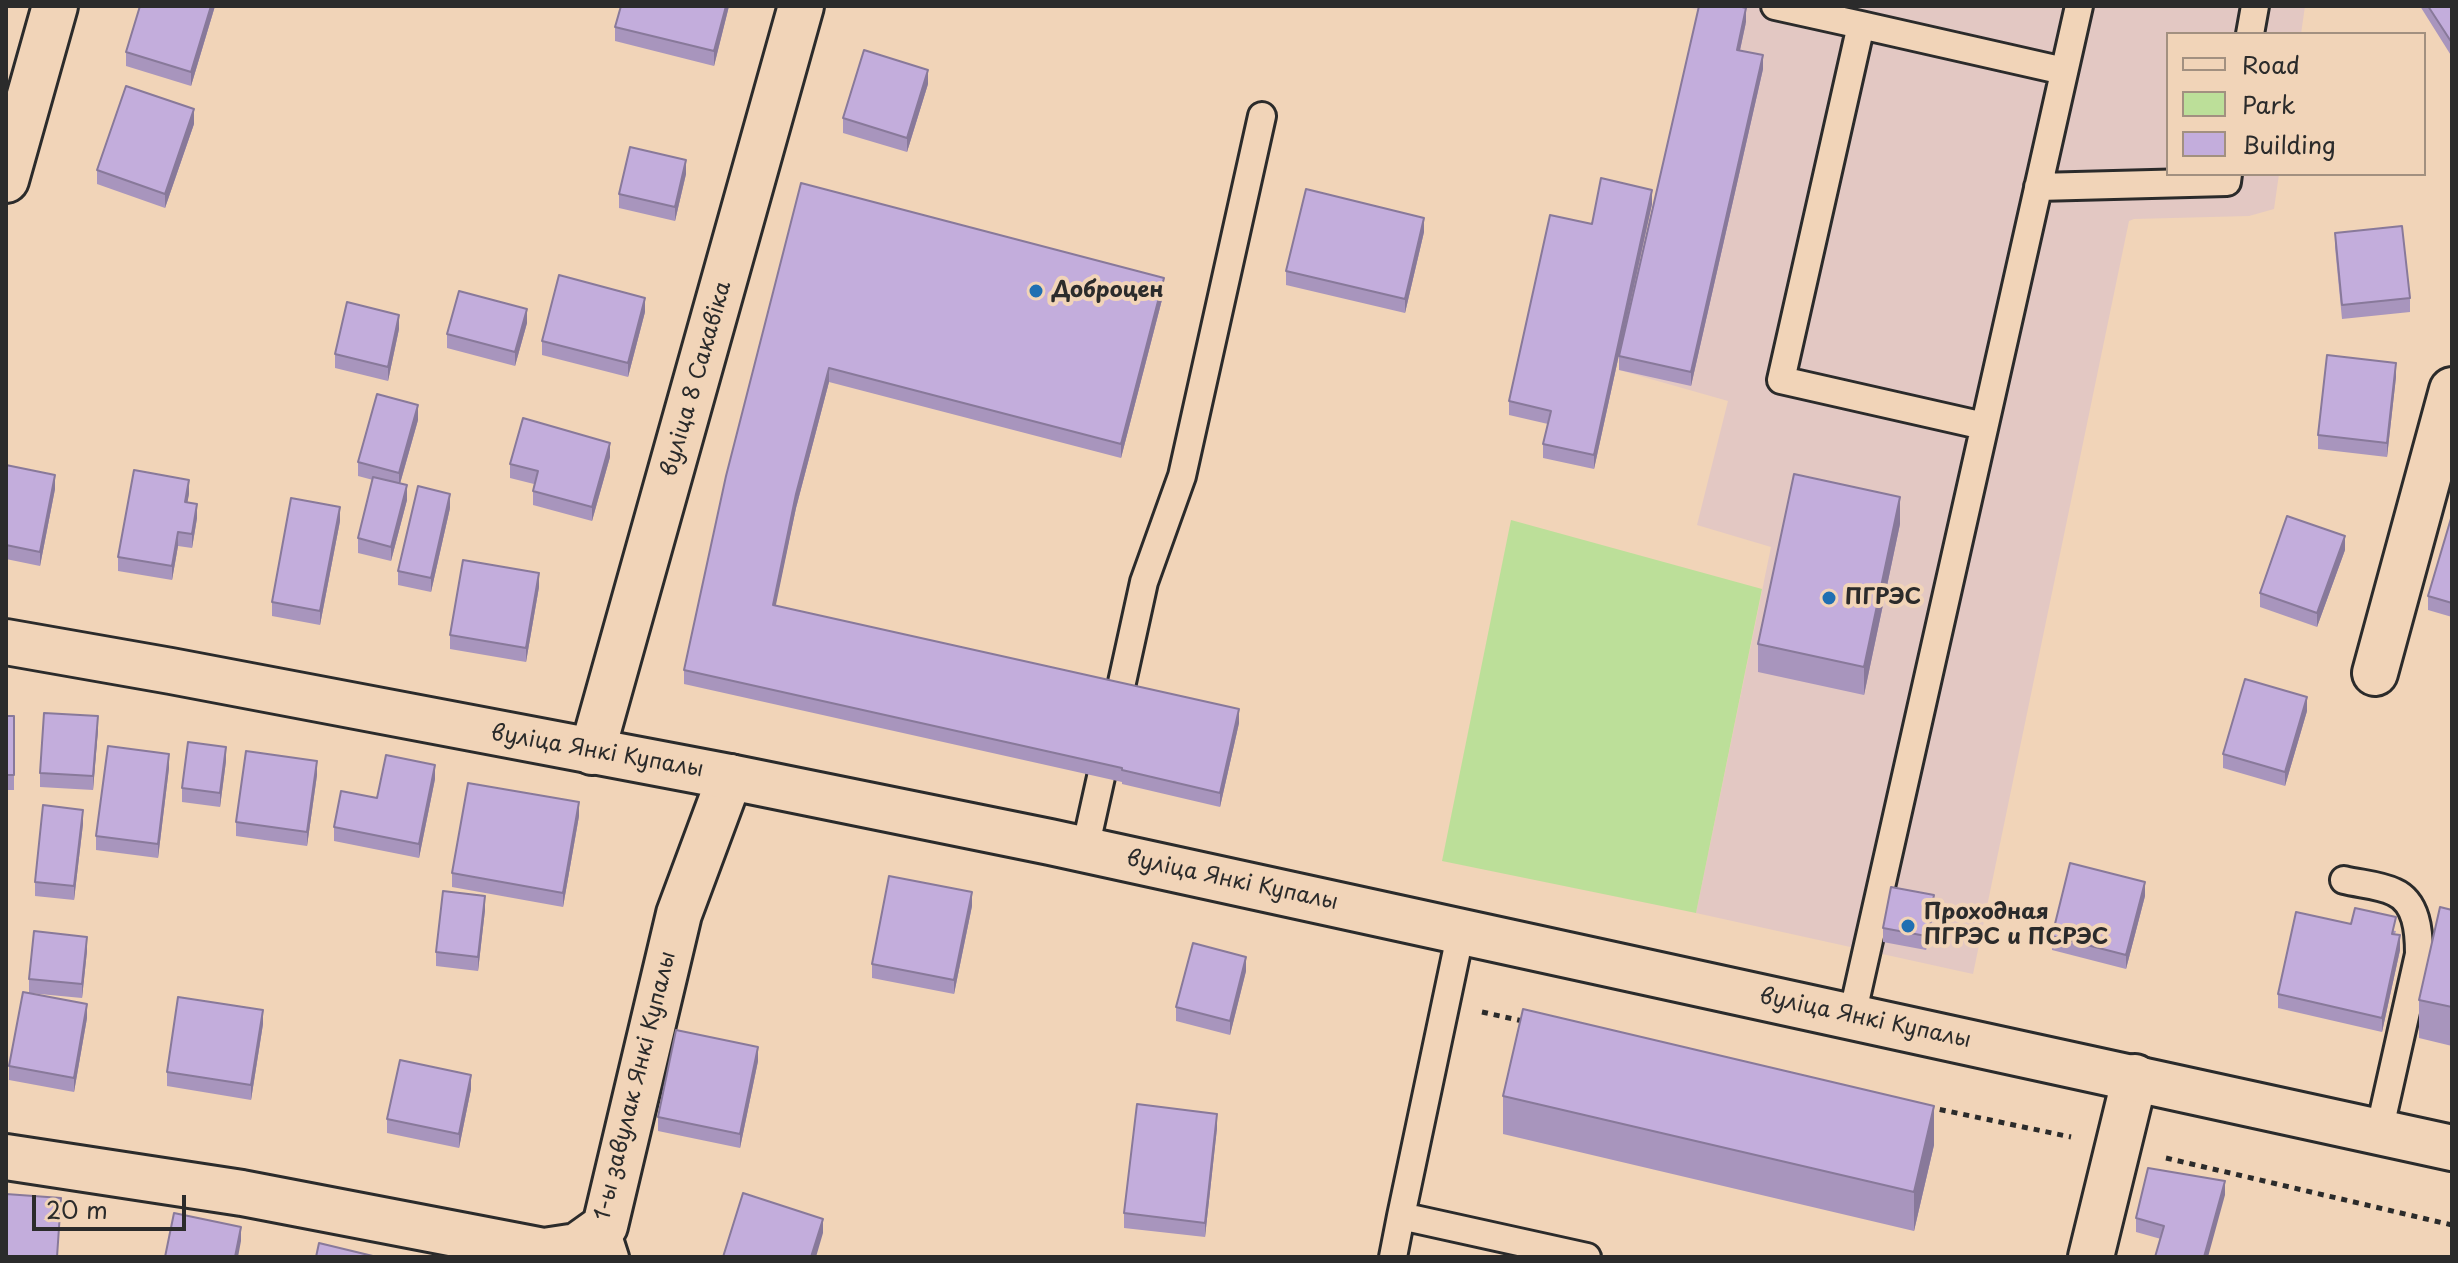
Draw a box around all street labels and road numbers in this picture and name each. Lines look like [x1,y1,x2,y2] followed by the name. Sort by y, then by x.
[656,278,738,480] street label: вуліца 8 Сакавіка
[489,720,705,784] street label: вуліца Янкі Купалы
[1124,846,1340,916] street label: вуліца Янкі Купалы
[590,949,682,1223] street label: 1-ы завулак Янкі Купалы
[1757,984,1973,1054] street label: вуліца Янкі Купалы

